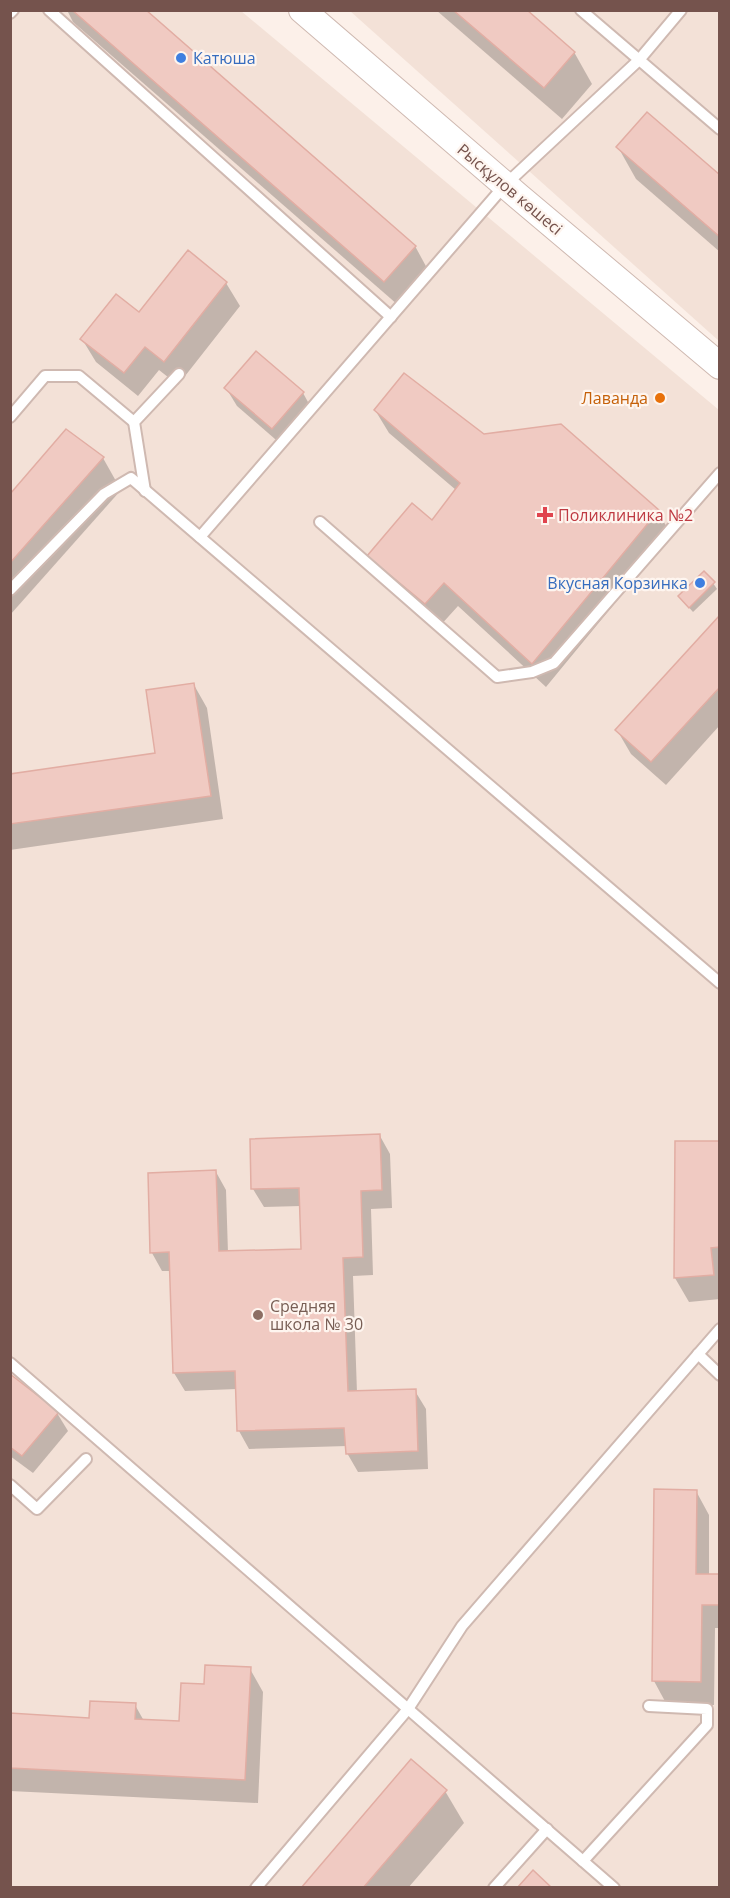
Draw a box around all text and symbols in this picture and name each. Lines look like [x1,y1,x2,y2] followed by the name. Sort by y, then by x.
[193,47,256,69] place label: Катюша
[174,51,188,65] marker: Катюша
[453,138,567,240] street label: Рысқұлов көшесі
[582,387,648,409] place label: Лаванда
[653,391,667,405] marker: Лаванда
[558,504,693,526] place label: Поликлиника №2
[536,506,554,524] marker: Поликлиника №2
[547,572,688,594] place label: Вкусная Корзинка
[693,576,707,590] marker: Вкусная Корзинка
[270,1295,363,1335] place label: Средняя школа № 30
[251,1308,265,1322] marker: Средняя школа № 30

